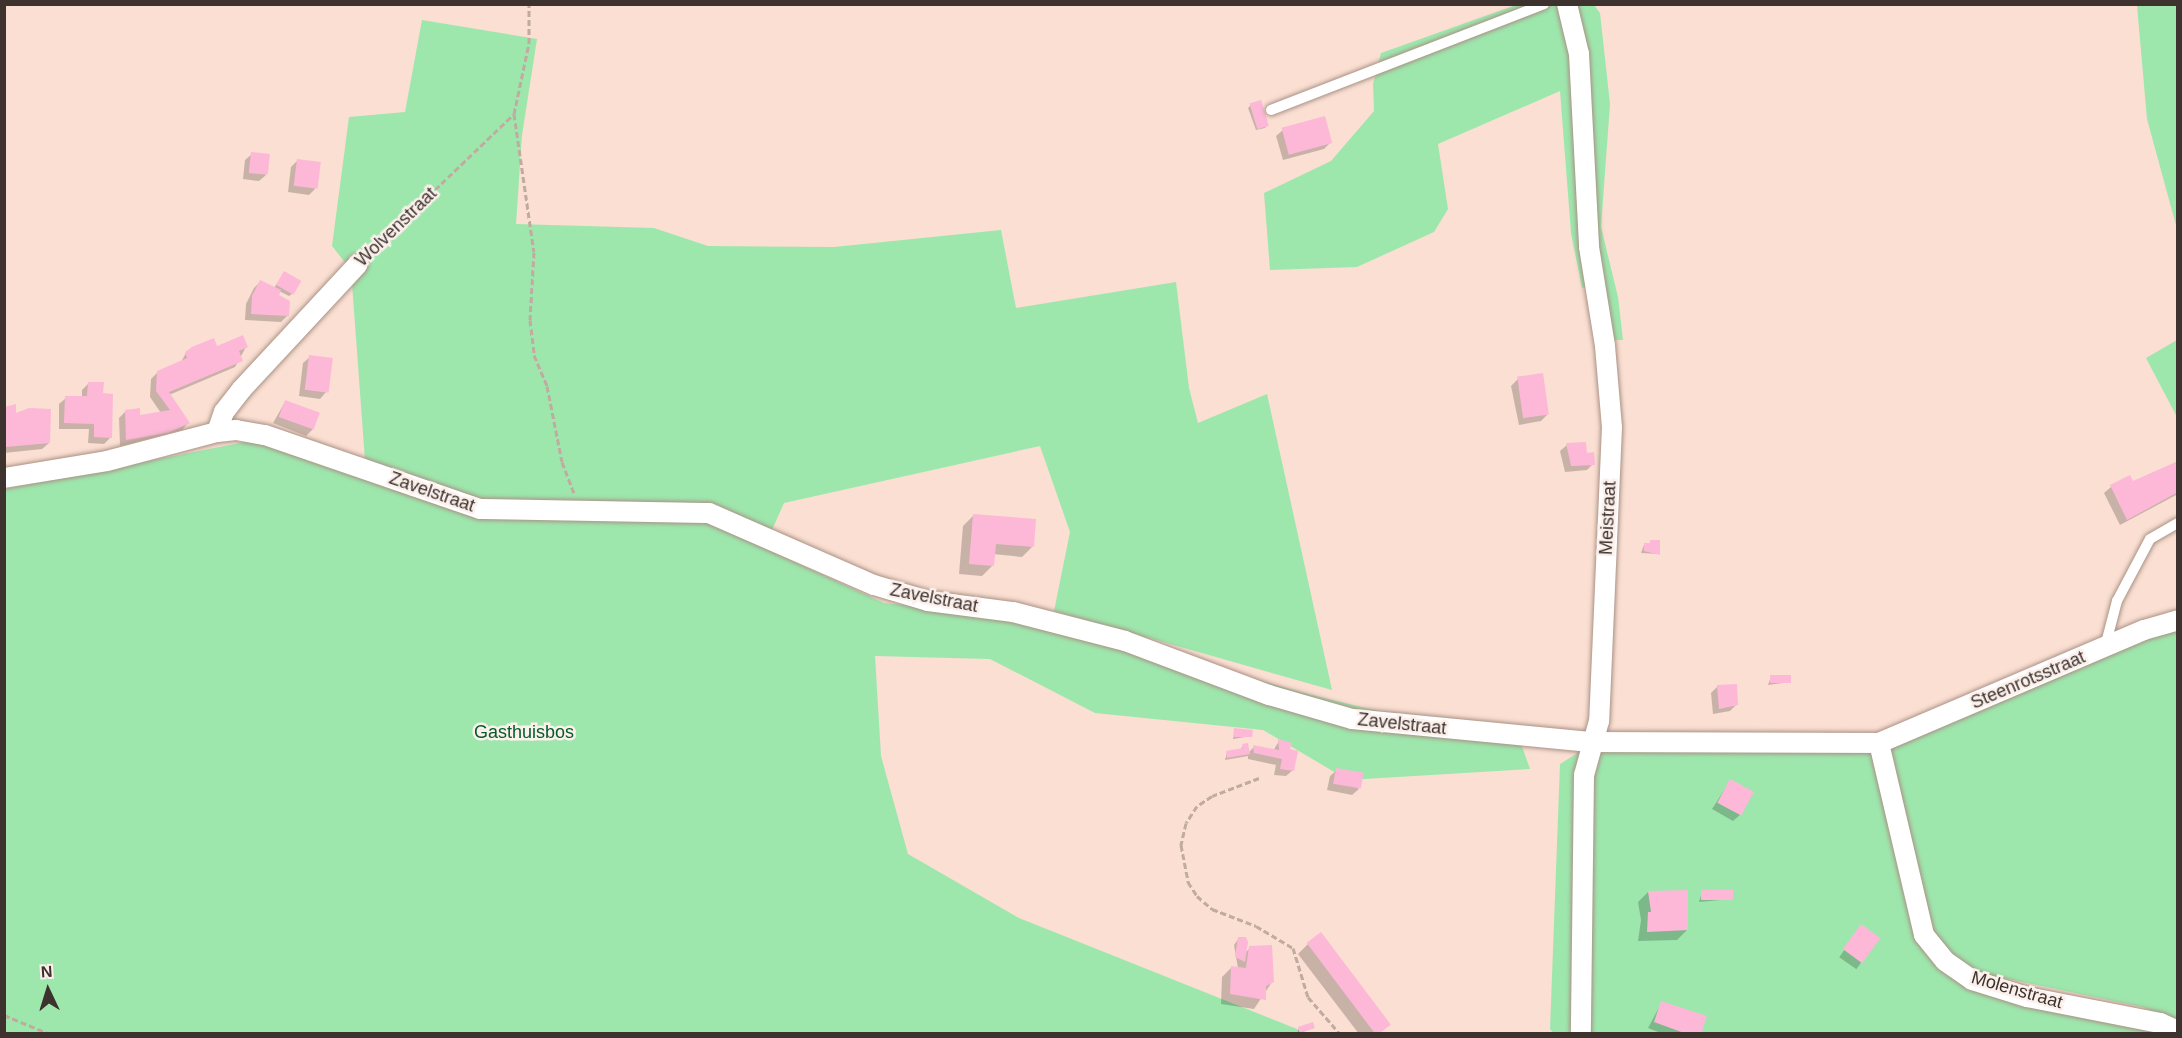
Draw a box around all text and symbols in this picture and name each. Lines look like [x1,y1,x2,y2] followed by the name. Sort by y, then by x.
[351,183,441,271] street label: Wolvenstraat
[386,467,478,517] street label: Zavelstraat
[1595,480,1621,556] street label: Meistraat
[888,579,980,617] street label: Zavelstraat
[1968,646,2088,714] street label: Steenrotsstraat
[1357,709,1447,739] street label: Zavelstraat
[474,721,574,743] park label: Gasthuisbos
[18,960,78,1020] north arrow
[40,963,53,980] text: N
[1969,967,2065,1013] street label: Molenstraat

